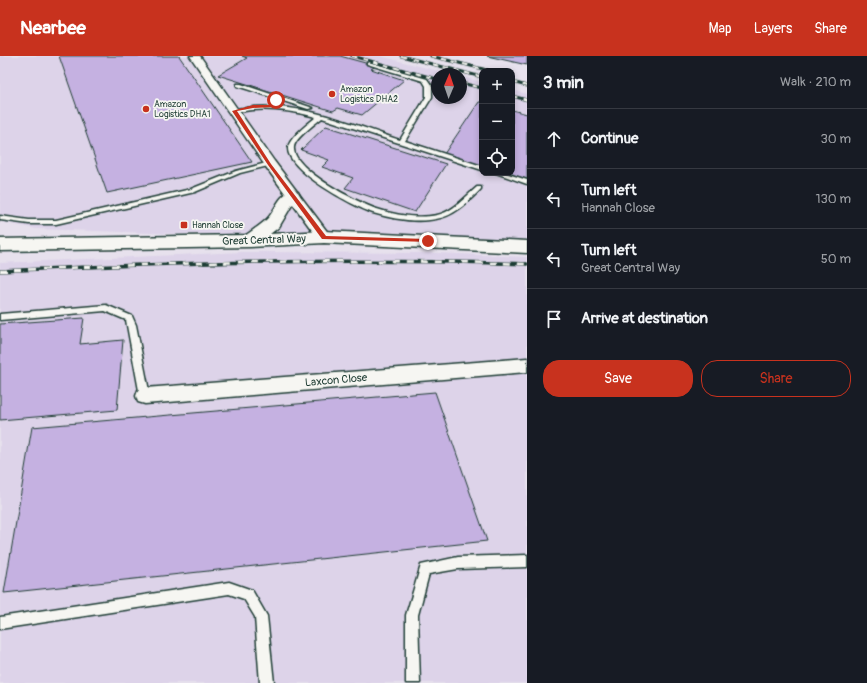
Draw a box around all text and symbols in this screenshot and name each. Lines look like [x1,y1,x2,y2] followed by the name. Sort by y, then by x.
[20,16,86,40] text: Nearbee
[709,20,732,37] text: Map
[754,20,792,37] text: Layers
[814,20,847,37] text: Share
[431,68,467,104] north arrow
[479,68,515,176] map controls
[479,68,515,104] button: +
[543,72,584,93] text: 3 min
[780,74,851,90] text: Walk · 210 m
[340,84,398,105] place label: Amazon Logistics DHA2
[327,89,337,99] marker: Amazon Logistics DHA2
[267,91,285,109] route start
[154,99,211,120] place label: Amazon Logistics DHA1
[141,104,151,114] marker: Amazon Logistics DHA1
[479,104,515,140] button: −
[543,128,565,150] icon: ahead
[581,129,639,148] text: Continue
[821,131,851,147] text: 30 m
[479,140,515,176] button: locate
[581,181,637,200] text: Turn left
[543,188,565,210] icon: left
[815,191,851,207] text: 130 m
[581,200,655,216] text: Hannah Close
[179,220,189,230] marker: Hannah Close
[192,220,244,231] place label: Hannah Close
[222,232,306,248] street label: Great Central Way
[419,232,437,250] route end
[581,241,637,260] text: Turn left
[543,248,565,270] icon: left
[821,251,851,267] text: 50 m
[581,260,680,276] text: Great Central Way
[543,308,565,330] icon: arrive
[581,309,708,328] text: Arrive at destination
[543,360,693,397] button: Save
[701,360,851,397] button: Share
[304,371,368,389] street label: Laxcon Close

